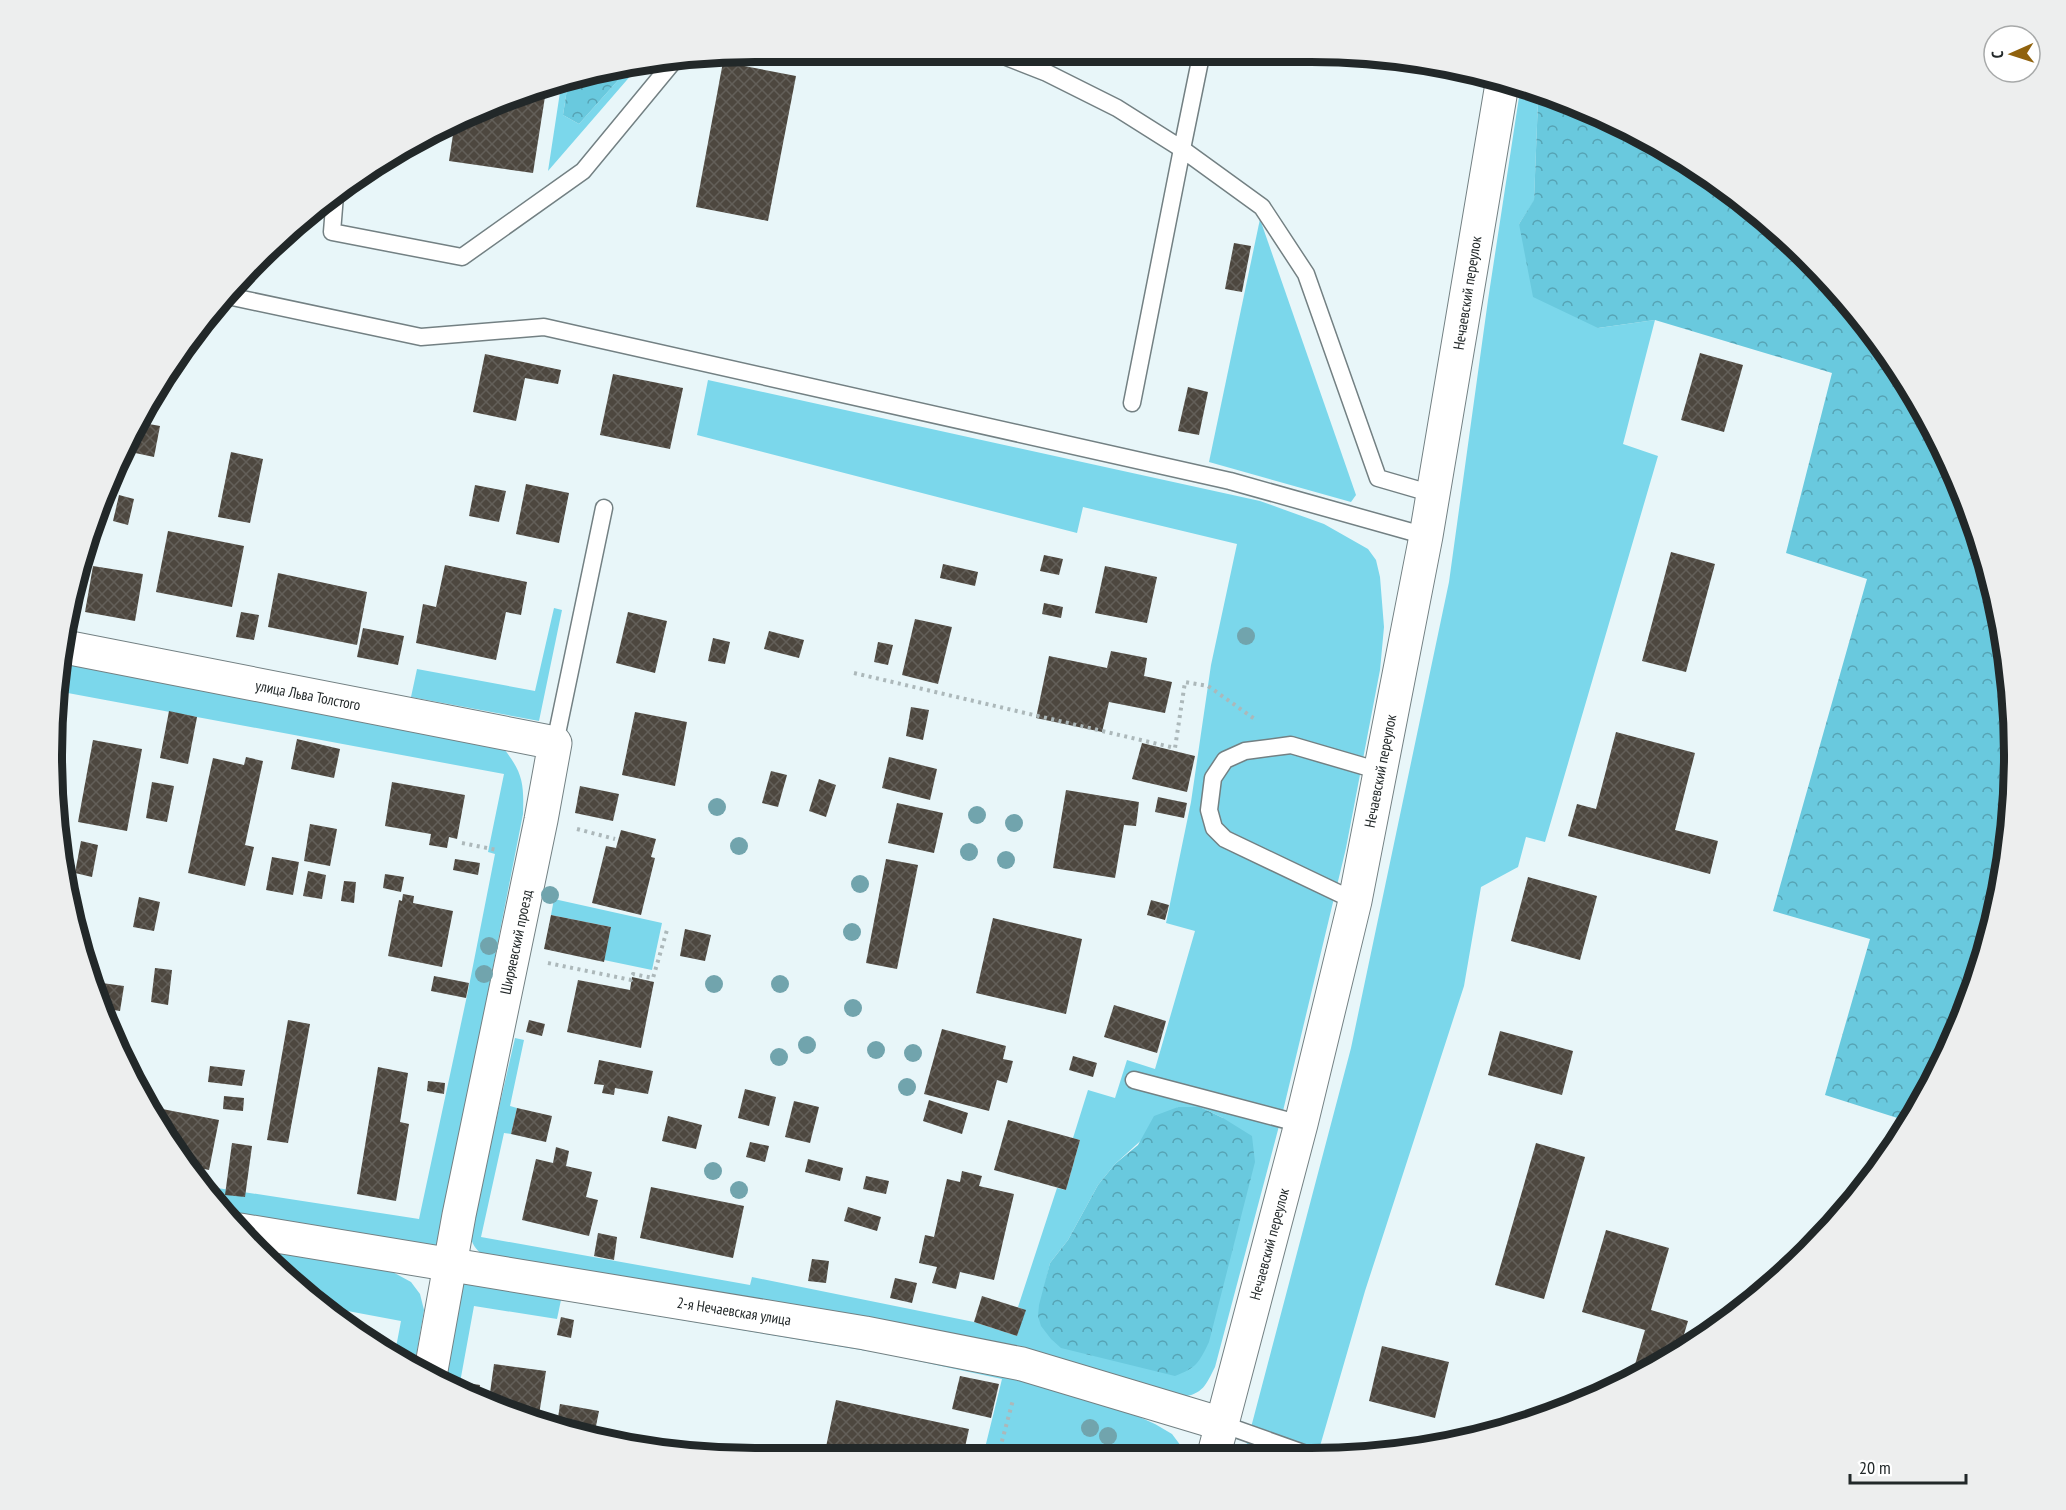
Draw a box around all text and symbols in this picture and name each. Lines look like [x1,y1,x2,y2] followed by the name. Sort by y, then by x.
[1982,24,2042,84] north arrow
[1987,50,2007,59] text: С
[1449,235,1485,351] street label: Нечаевский переулок
[254,675,362,715] street label: улица Льва Толстого
[1360,713,1400,829] street label: Нечаевский переулок
[496,887,536,996] street label: Ширяевский проезд
[1245,1186,1293,1302] street label: Нечаевский переулок
[676,1293,792,1329] street label: 2-я Нечаевская улица
[1850,1447,1966,1485] scale bar
[1859,1456,1891,1479] text: 20 m

